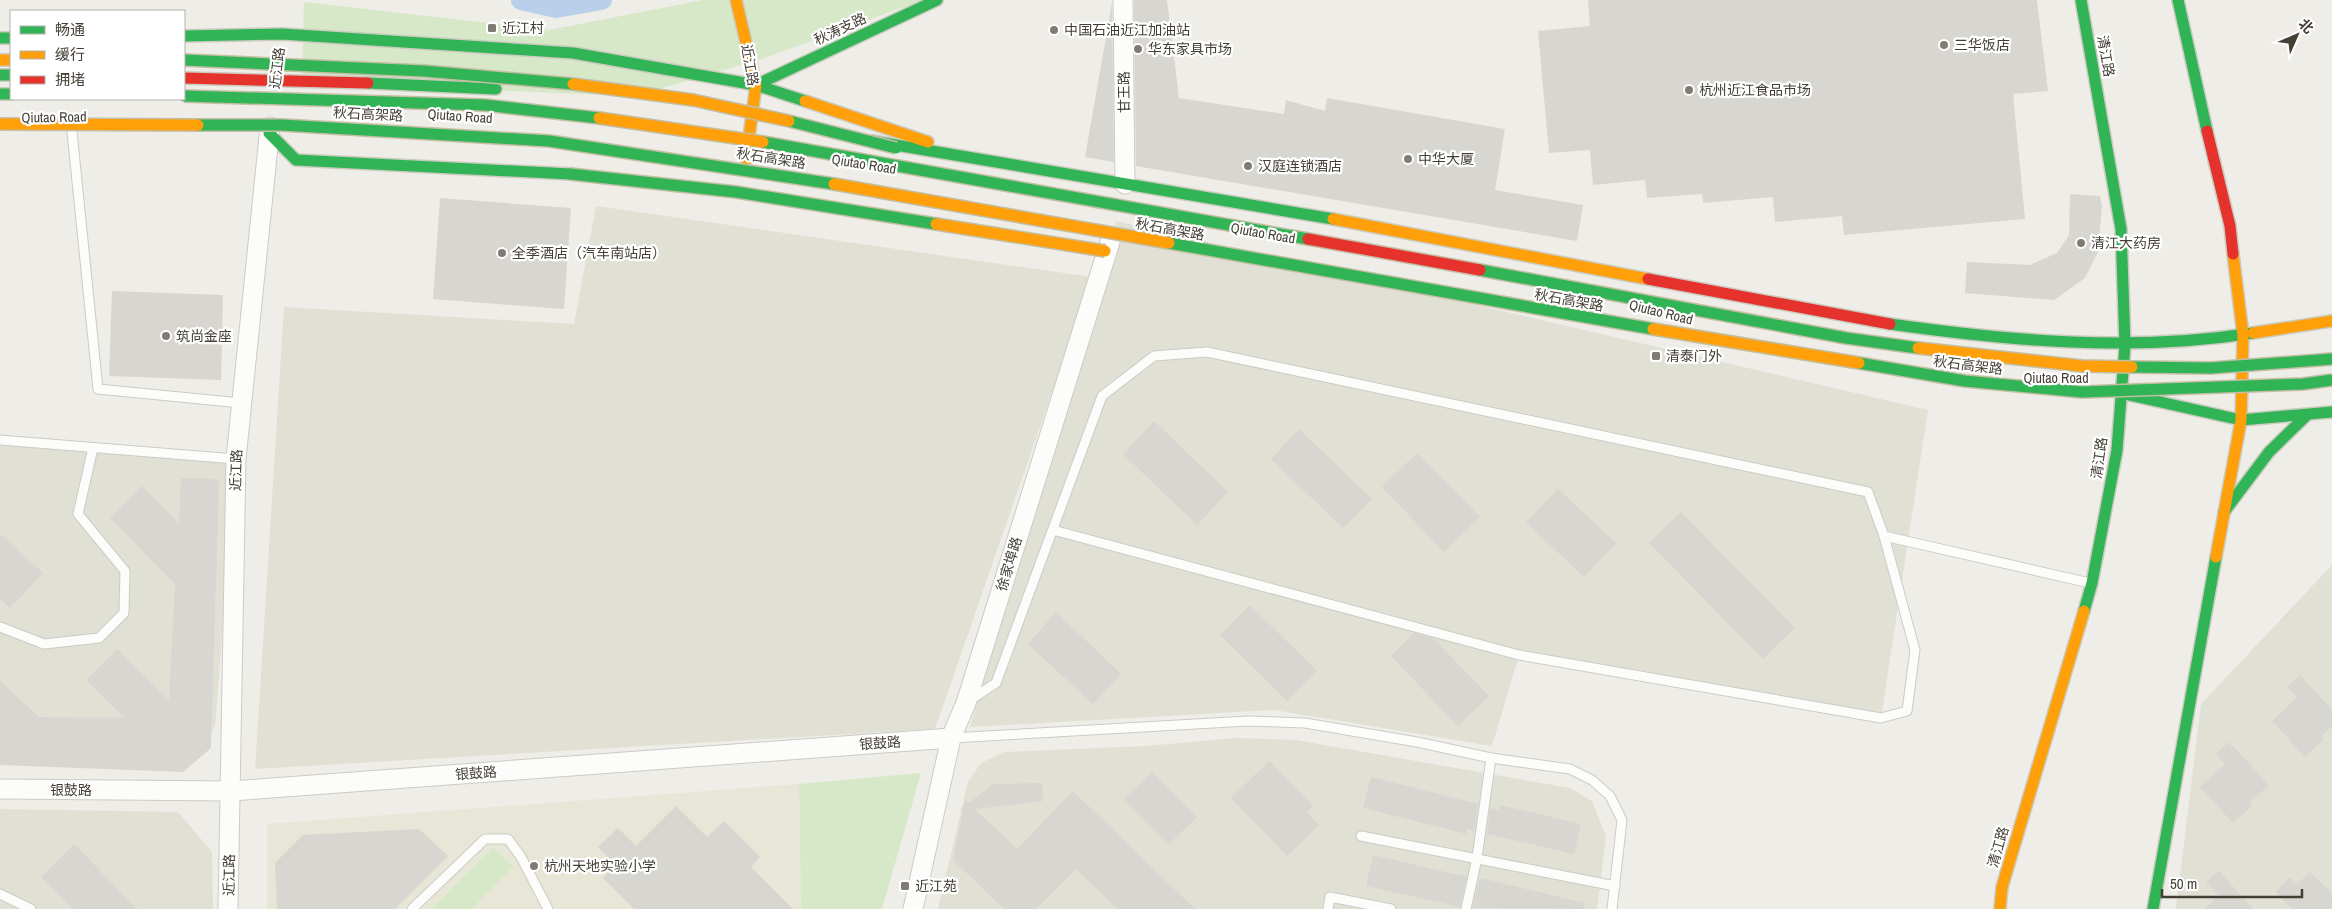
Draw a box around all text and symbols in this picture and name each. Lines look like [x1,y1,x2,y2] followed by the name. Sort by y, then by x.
[811,9,869,49] street label: 秋涛支路
[10,10,185,100] legend
[2272,10,2322,60] north arrow
[2295,14,2318,37] text: 北
[55,19,85,40] text: 畅通
[502,19,544,37] place label: 近江村
[1064,21,1190,39] place label: 中国石油近江加油站
[486,22,498,34] marker: 近江村
[1048,24,1060,36] marker: 中国石油近江加油站
[2093,34,2119,78] street label: 清江路
[1954,36,2010,54] place label: 三华饭店
[1938,39,1950,51] marker: 三华饭店
[1148,40,1232,58] place label: 华东家具市场
[737,43,763,87] street label: 近江路
[1132,43,1144,55] marker: 华东家具市场
[55,44,85,65] text: 缓行
[266,46,288,90] street label: 近江路
[55,69,85,90] text: 拥堵
[1115,71,1133,113] street label: 甘王路
[1699,81,1811,99] place label: 杭州近江食品市场
[1683,84,1695,96] marker: 杭州近江食品市场
[333,103,403,125] street label: 秋石高架路
[427,105,493,127] street label: Qiutao Road
[21,107,87,127] street label: Qiutao Road
[735,144,807,172] street label: 秋石高架路
[830,150,898,178] street label: Qiutao Road
[1418,150,1474,168] place label: 中华大厦
[1402,153,1414,165] marker: 中华大厦
[1258,157,1342,175] place label: 汉庭连锁酒店
[1242,160,1254,172] marker: 汉庭连锁酒店
[1134,214,1206,244] street label: 秋石高架路
[1229,218,1297,248] street label: Qiutao Road
[2091,234,2161,252] place label: 清江大药房
[2075,237,2087,249] marker: 清江大药房
[512,244,666,262] place label: 全季酒店（汽车南站店）
[496,247,508,259] marker: 全季酒店（汽车南站店）
[1533,285,1605,315] street label: 秋石高架路
[1627,295,1695,329] street label: Qiutao Road
[176,327,232,345] place label: 筑尚金座
[160,330,172,342] marker: 筑尚金座
[1666,347,1722,365] place label: 清泰门外
[1650,350,1662,362] marker: 清泰门外
[1932,352,2004,378] street label: 秋石高架路
[2023,369,2089,387] street label: Qiutao Road
[2087,436,2111,480] street label: 清江路
[226,449,246,491] street label: 近江路
[992,535,1026,593] street label: 徐家埠路
[858,733,902,753] street label: 银鼓路
[454,763,498,783] street label: 银鼓路
[50,781,92,799] street label: 银鼓路
[1984,824,2012,870] street label: 清江路
[220,854,238,896] street label: 近江路
[544,857,656,875] place label: 杭州天地实验小学
[528,860,540,872] marker: 杭州天地实验小学
[2162,866,2302,898] scale bar
[2170,873,2197,894] text: 50 m
[915,877,957,895] place label: 近江苑
[899,880,911,892] marker: 近江苑

